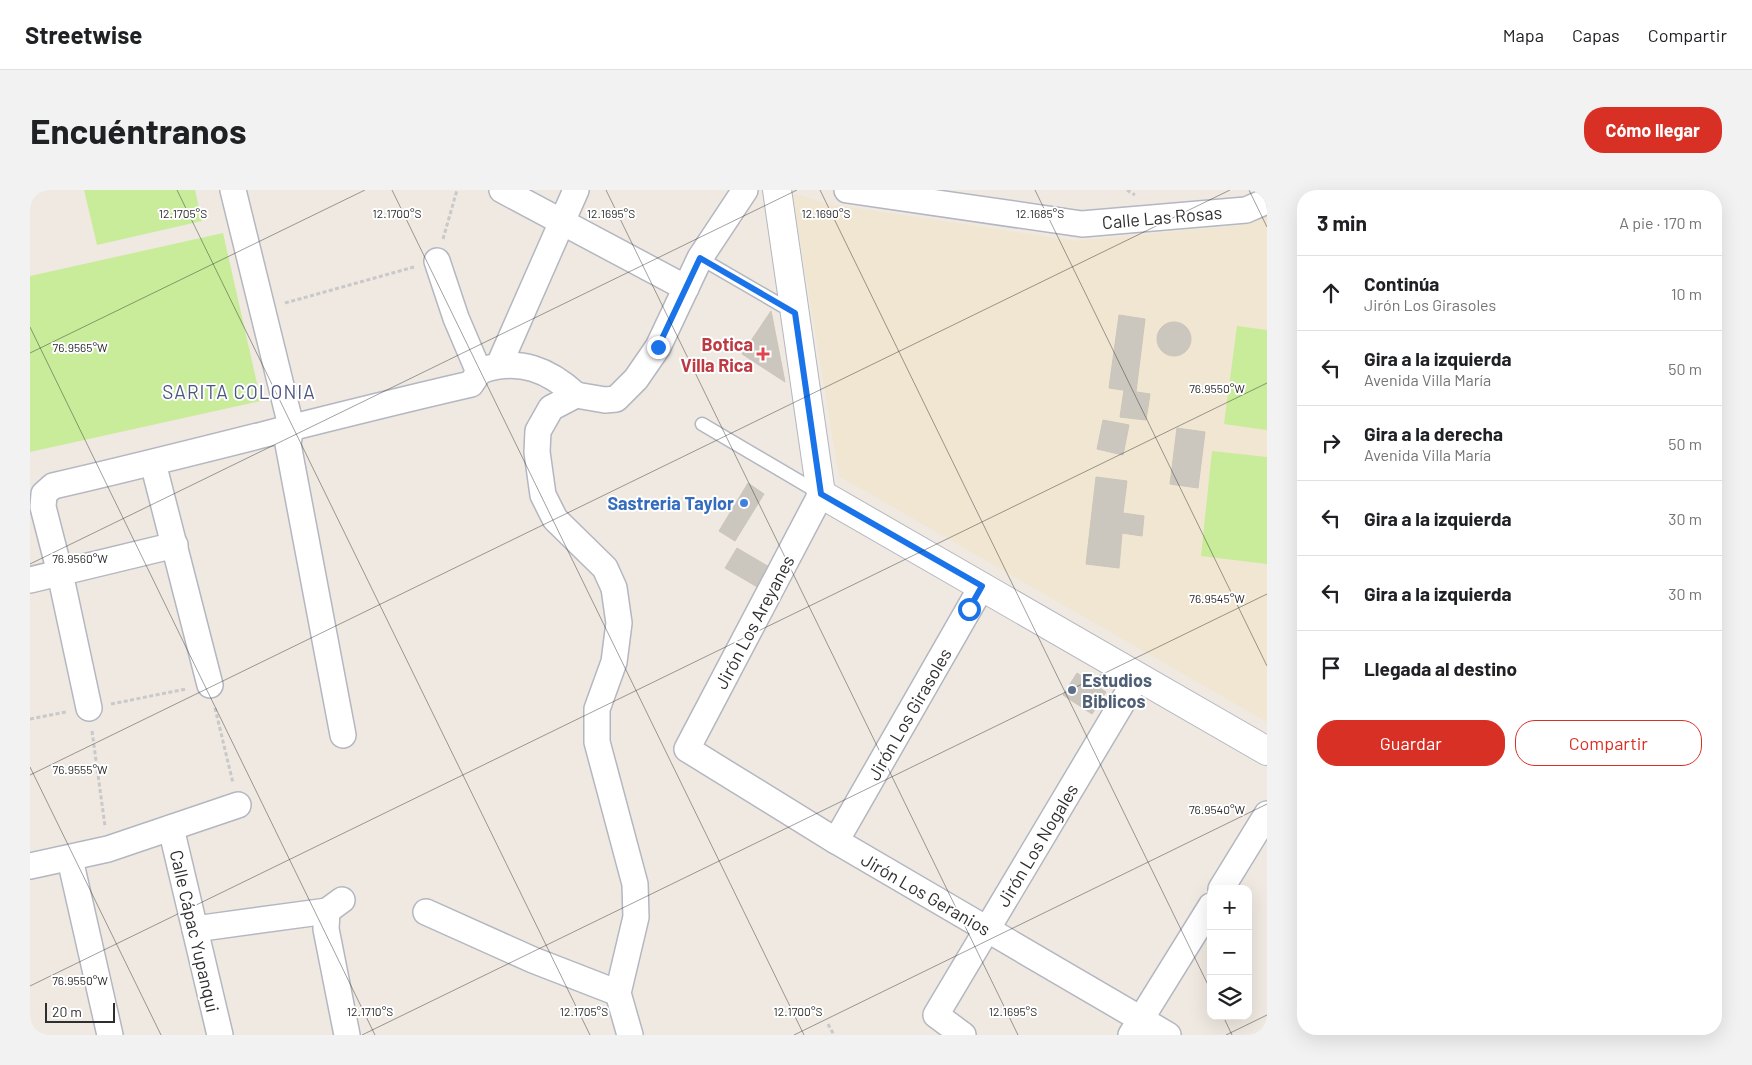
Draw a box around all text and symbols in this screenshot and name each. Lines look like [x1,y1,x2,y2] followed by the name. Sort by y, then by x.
[25,20,142,49] text: Streetwise
[1503,24,1544,46] text: Mapa
[1572,24,1620,46] text: Capas
[1648,24,1727,46] text: Compartir
[1584,107,1722,153] button: Cómo llegar
[30,109,247,151] text: Encuéntranos
[1101,201,1223,233] street label: Calle Las Rosas
[159,206,207,220] text: 12.1705°S
[373,206,421,220] text: 12.1700°S
[587,206,635,220] text: 12.1695°S
[802,206,850,220] text: 12.1690°S
[1016,206,1064,220] text: 12.1685°S
[1317,210,1367,235] text: 3 min
[1619,213,1702,232] text: A pie · 170 m
[1364,272,1439,295] text: Continúa
[1317,279,1345,307] icon: ahead
[1671,284,1702,303] text: 10 m
[1364,295,1496,314] text: Jirón Los Girasoles
[681,333,753,376] place label: Botica Villa Rica
[647,336,670,359] route end
[52,340,108,354] text: 76.9565°W
[1364,347,1512,370] text: Gira a la izquierda
[757,348,769,360] marker: Botica Villa Rica
[1317,354,1345,382] icon: left
[1668,359,1702,378] text: 50 m
[1364,370,1491,389] text: Avenida Villa María
[162,380,316,403] district label: SARITA COLONIA
[1189,381,1245,395] text: 76.9550°W
[1364,422,1503,445] text: Gira a la derecha
[1317,429,1345,457] icon: right
[1668,434,1702,453] text: 50 m
[1364,445,1491,464] text: Avenida Villa María
[607,492,734,514] place label: Sastreria Taylor
[738,497,750,509] marker: Sastreria Taylor
[1317,504,1345,532] icon: left
[1364,507,1512,530] text: Gira a la izquierda
[1668,509,1702,528] text: 30 m
[52,551,108,565] text: 76.9560°W
[709,551,799,693] street label: Jirón Los Areyanes
[1317,579,1345,607] icon: left
[1364,582,1512,605] text: Gira a la izquierda
[1668,584,1702,603] text: 30 m
[1189,591,1245,605] text: 76.9545°W
[958,598,981,621] route start
[862,644,956,784] street label: Jirón Los Girasoles
[1317,654,1345,682] icon: arrive
[1364,657,1517,680] text: Llegada al destino
[1082,669,1152,712] place label: Estudios Biblicos
[1066,684,1078,696] marker: Estudios Biblicos
[1317,720,1505,766] button: Guardar
[1515,720,1702,766] button: Compartir
[52,762,108,776] text: 76.9555°W
[992,779,1082,911] street label: Jirón Los Nogales
[1189,802,1246,816] text: 76.9540°W
[166,848,224,1014] street label: Calle Cápac Yupanqui
[857,848,995,940] street label: Jirón Los Geranios
[1207,885,1252,1020] map controls
[1207,885,1252,930] button: +
[1207,930,1252,975] button: −
[52,973,108,987] text: 76.9550°W
[1207,975,1252,1020] button: layers
[45,1000,115,1023] scale bar
[52,1003,82,1020] text: 20 m
[347,1004,393,1018] text: 12.1710°S
[560,1004,608,1018] text: 12.1705°S
[774,1004,822,1018] text: 12.1700°S
[989,1004,1037,1018] text: 12.1695°S

